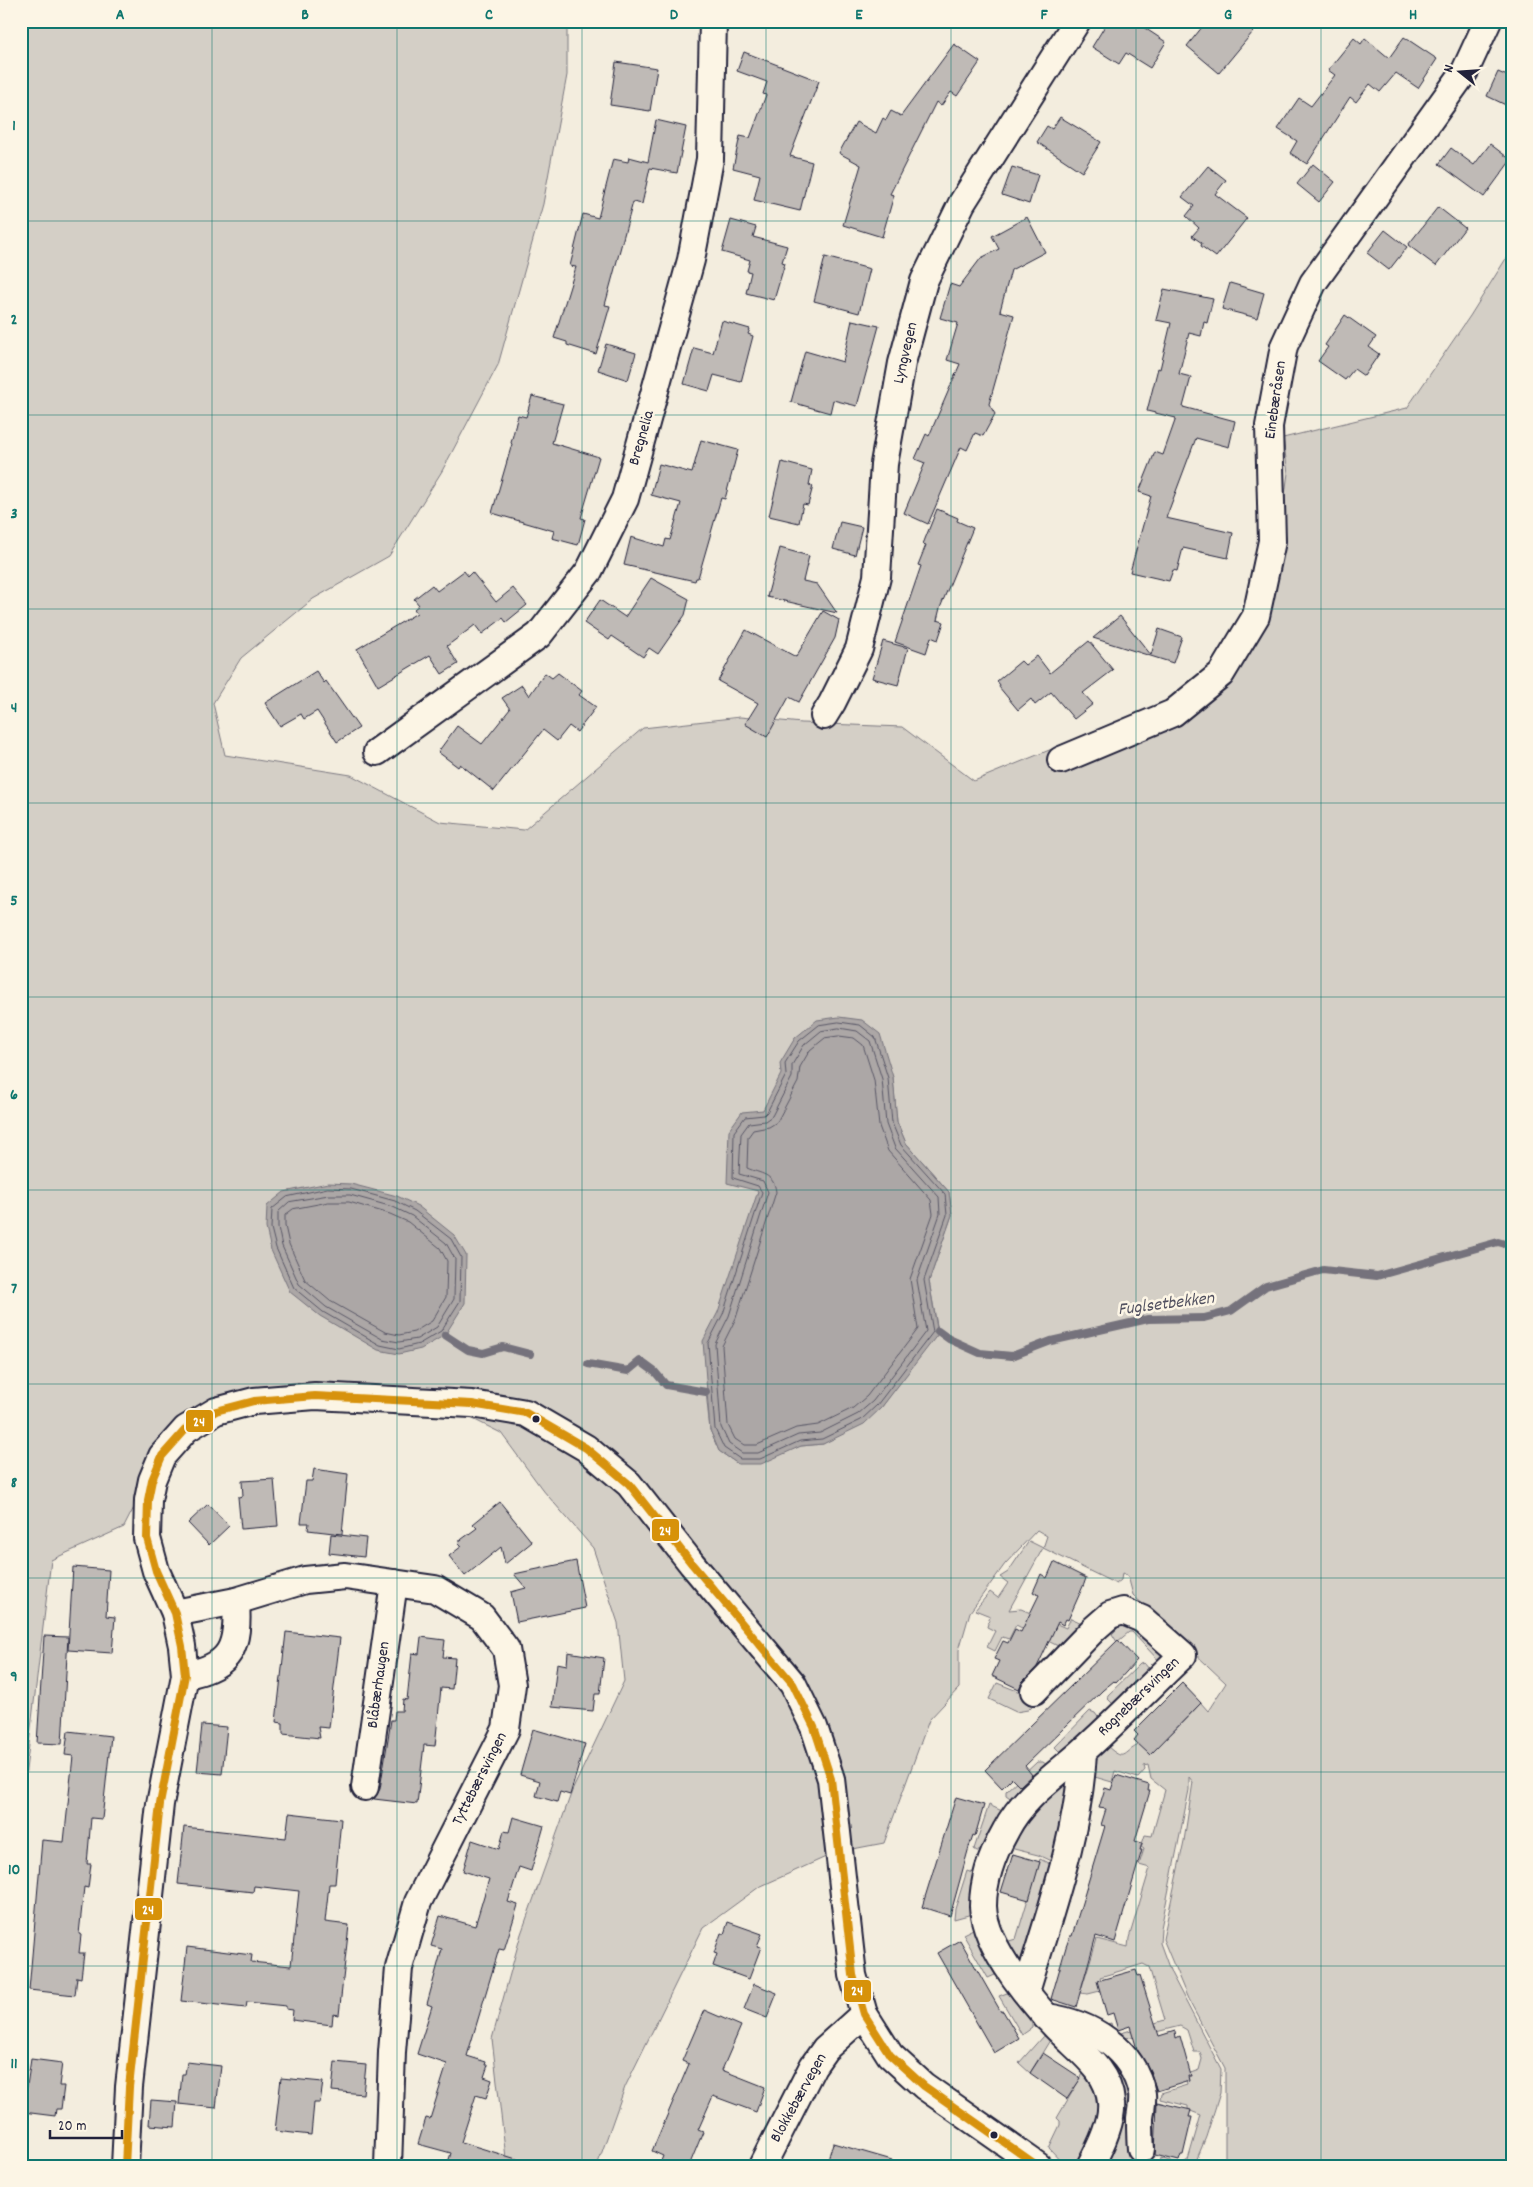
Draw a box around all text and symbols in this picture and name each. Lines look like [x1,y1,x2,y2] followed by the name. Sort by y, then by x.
[116,4,125,27] text: A
[301,4,309,27] text: B
[485,4,493,27] text: C
[670,4,679,27] text: D
[855,4,863,27] text: E
[1040,4,1048,27] text: F
[1224,4,1232,27] text: G
[1409,4,1417,27] text: H
[1436,48,1486,98] north arrow
[1439,62,1460,75] text: N
[12,115,16,138] text: 1
[11,309,18,332] text: 2
[888,320,924,386] street label: Lyngvegen
[1259,359,1293,441] street label: Einebæråsen
[623,407,661,468] street label: Bregnelia
[10,503,18,526] text: 3
[11,697,17,720] text: 4
[10,890,18,913] text: 5
[10,1084,18,1107] text: 6
[11,1278,17,1301] text: 7
[1116,1287,1216,1323] water label: Fuglsetbekken
[185,1409,214,1433] line badge: 24
[193,1413,205,1433] text: 24
[531,1414,541,1424] unlabelled marker
[11,1472,18,1495] text: 8
[651,1518,680,1542] line badge: 24
[659,1522,671,1542] text: 24
[362,1640,396,1730] street label: Blåbærhaugen
[1093,1652,1185,1742] street label: Rognebærsvingen
[10,1666,18,1689] text: 9
[447,1728,513,1830] street label: Tyttebærsvingen
[8,1859,20,1882] text: 10
[134,1897,163,1921] line badge: 24
[142,1901,154,1921] text: 24
[843,1979,872,2003] line badge: 24
[851,1982,863,2002] text: 24
[765,2049,833,2147] street label: Blokkebærvegen
[10,2053,18,2076] text: 11
[50,2107,122,2139] scale bar
[58,2116,86,2138] text: 20 m
[989,2130,999,2140] unlabelled marker

